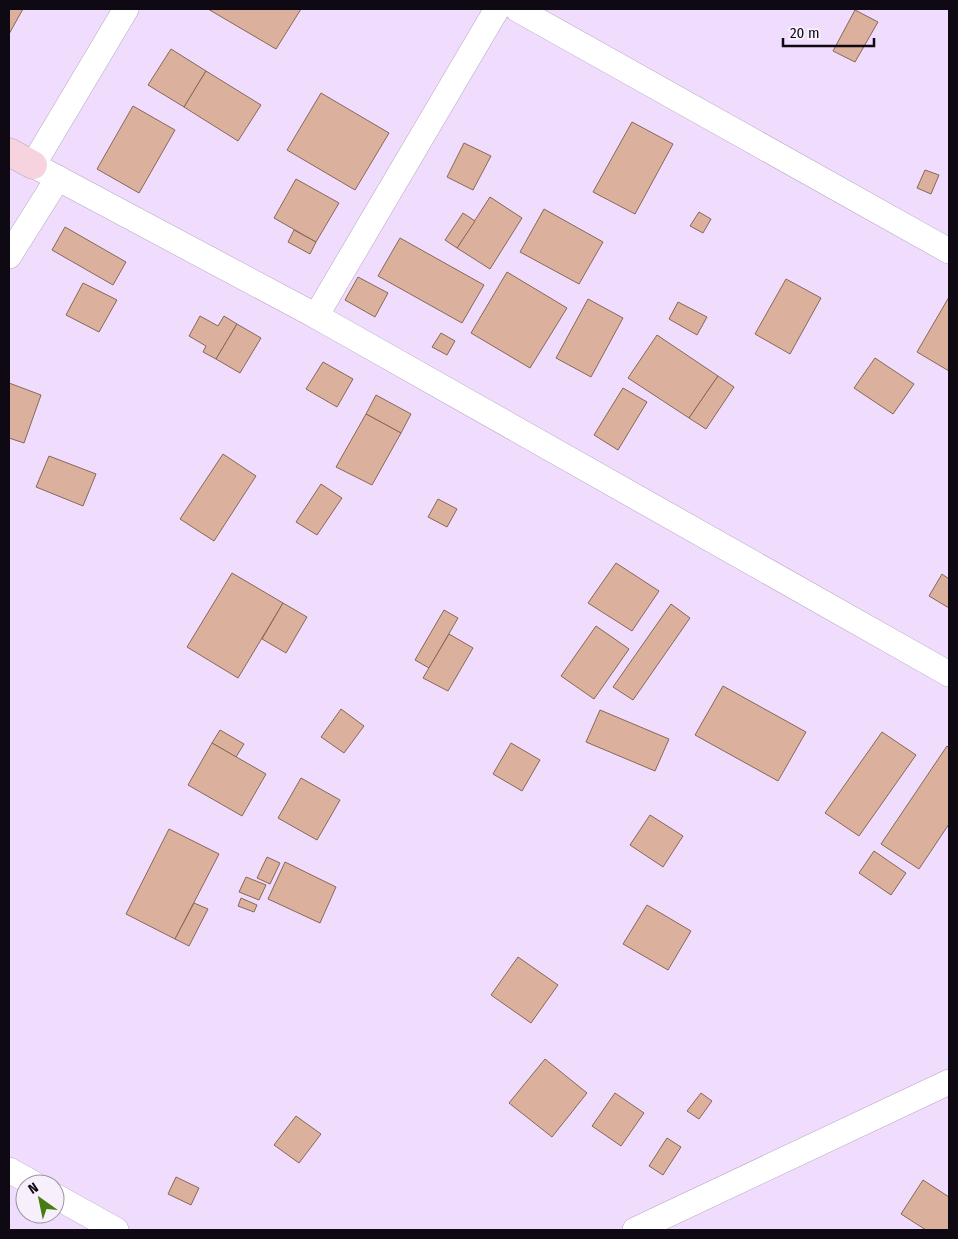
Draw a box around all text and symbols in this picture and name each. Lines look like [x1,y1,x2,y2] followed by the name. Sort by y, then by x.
[783,15,874,47] scale bar
[790,24,820,42] text: 20 m
[15,1174,65,1224] north arrow
[25,1179,41,1198] text: N

